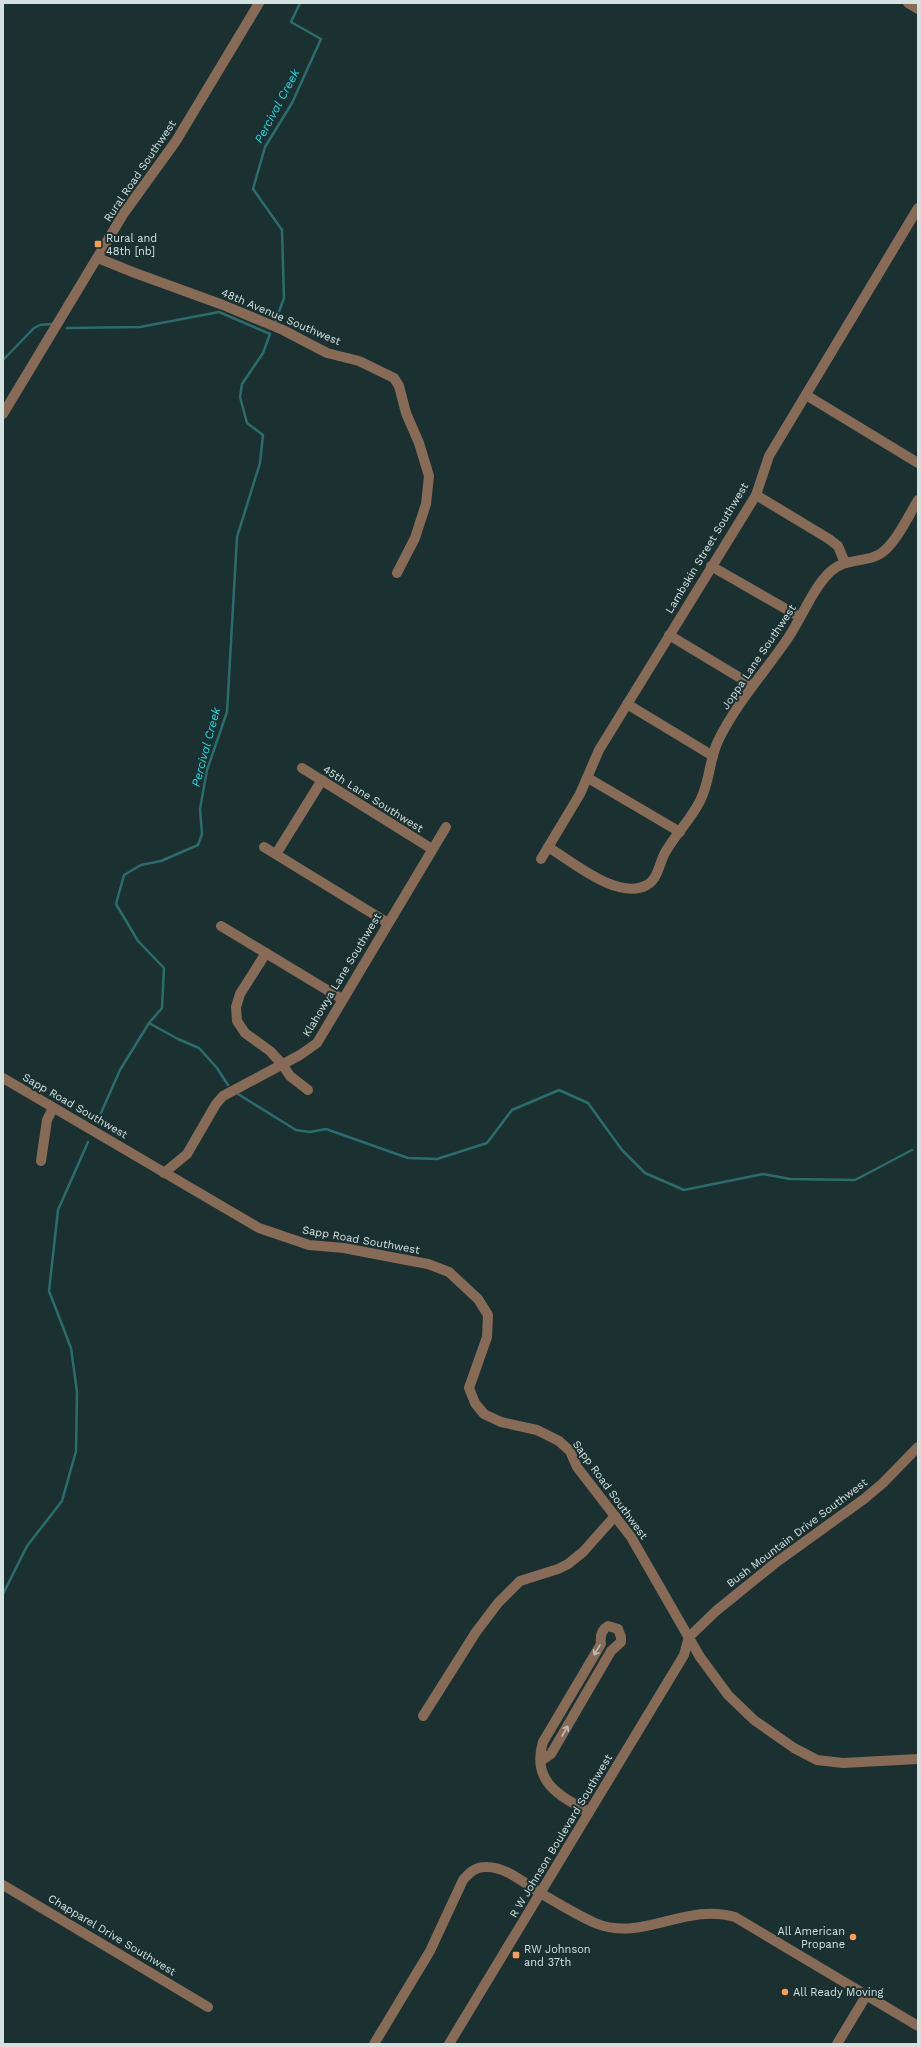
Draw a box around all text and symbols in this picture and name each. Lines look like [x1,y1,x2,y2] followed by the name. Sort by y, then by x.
[252,66,303,145] water label: Percival Creek
[101,118,179,224] street label: Rural Road Southwest
[106,232,157,258] place label: Rural and 48th [nb]
[93,239,103,249] marker: Rural and 48th [nb]
[219,286,343,348] street label: 48th Avenue Southwest
[663,480,751,616] street label: Lambskin Street Southwest
[719,602,799,712] street label: Joppa Lane Southwest
[189,705,223,788] water label: Percival Creek
[321,763,426,835] street label: 45th Lane Southwest
[300,911,384,1039] street label: Klahowya Lane Southwest
[20,1071,130,1142] street label: Sapp Road Southwest
[301,1223,421,1257] street label: Sapp Road Southwest
[570,1438,650,1542] street label: Sapp Road Southwest
[724,1476,870,1590] street label: Bush Mountain Drive Southwest
[593,1644,601,1655] one-way arrow
[561,1725,569,1737] one-way arrow
[507,1752,615,1920] street label: R W Johnson Boulevard Southwest
[46,1892,179,1979] street label: Chapparel Drive Southwest
[777,1925,845,1951] place label: All American Propane
[848,1932,858,1942] marker: All American Propane
[524,1943,591,1969] place label: RW Johnson and 37th
[511,1950,521,1960] marker: RW Johnson and 37th
[793,1986,883,1999] place label: All Ready Moving
[780,1987,790,1997] marker: All Ready Moving

